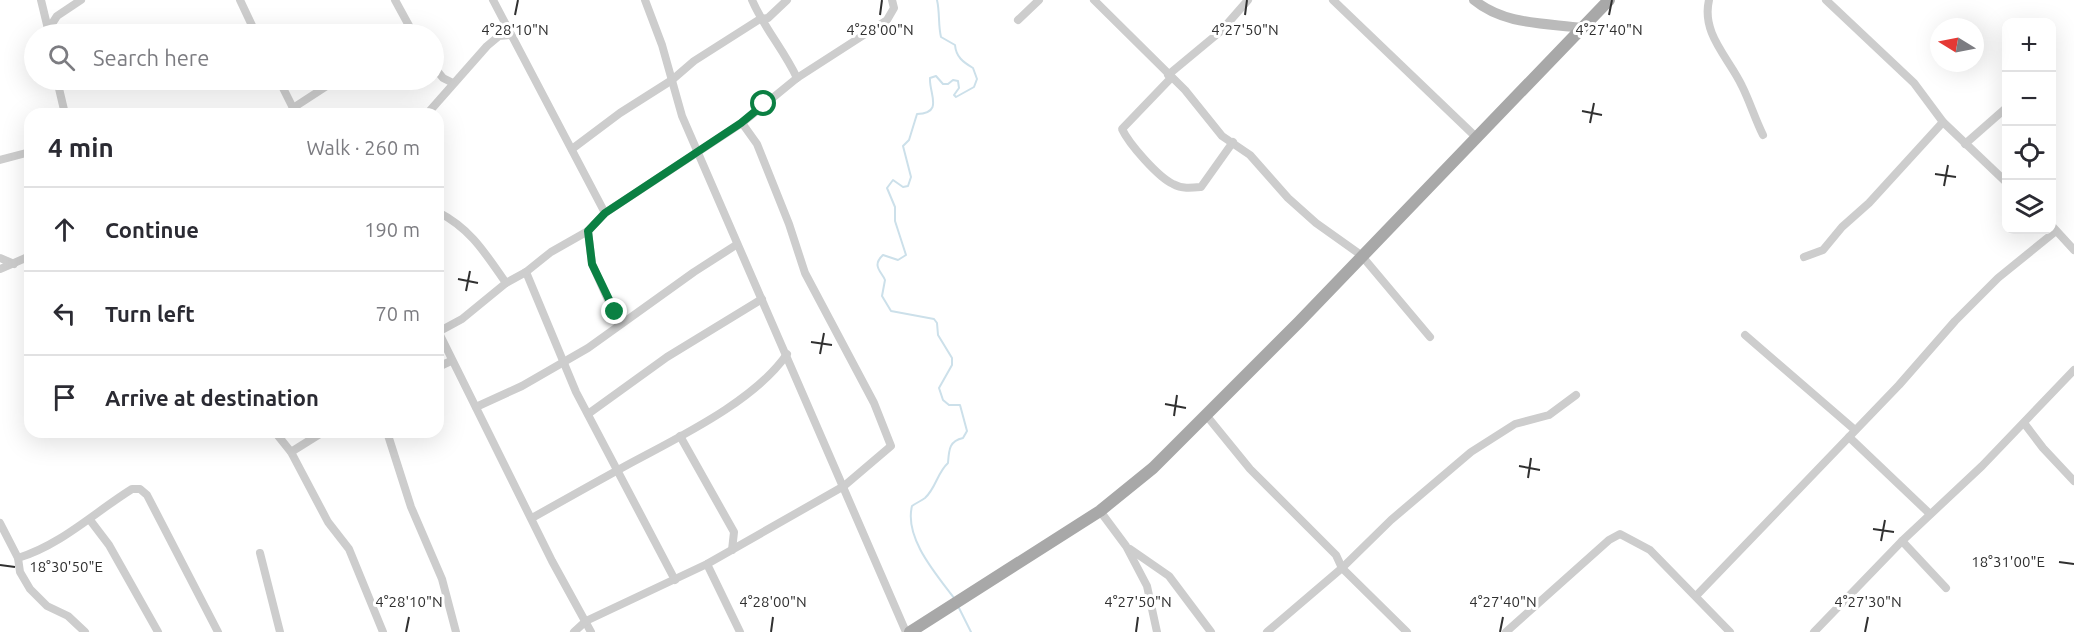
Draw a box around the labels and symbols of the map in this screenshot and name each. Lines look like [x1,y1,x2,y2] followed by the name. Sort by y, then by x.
[1930,18,1984,72] north arrow
[481,21,549,38] text: 4°28'10"N
[846,21,914,38] text: 4°28'00"N
[1211,21,1279,38] text: 4°27'50"N
[1575,21,1643,38] text: 4°27'40"N
[750,90,776,116] route start
[601,298,627,324] route end
[1971,553,2045,570] text: 18°31'00"E
[29,558,103,575] text: 18°30'50"E
[375,593,443,610] text: 4°28'10"N
[739,593,807,610] text: 4°28'00"N
[1104,593,1172,610] text: 4°27'50"N
[1469,593,1537,610] text: 4°27'40"N
[1834,593,1902,610] text: 4°27'30"N

